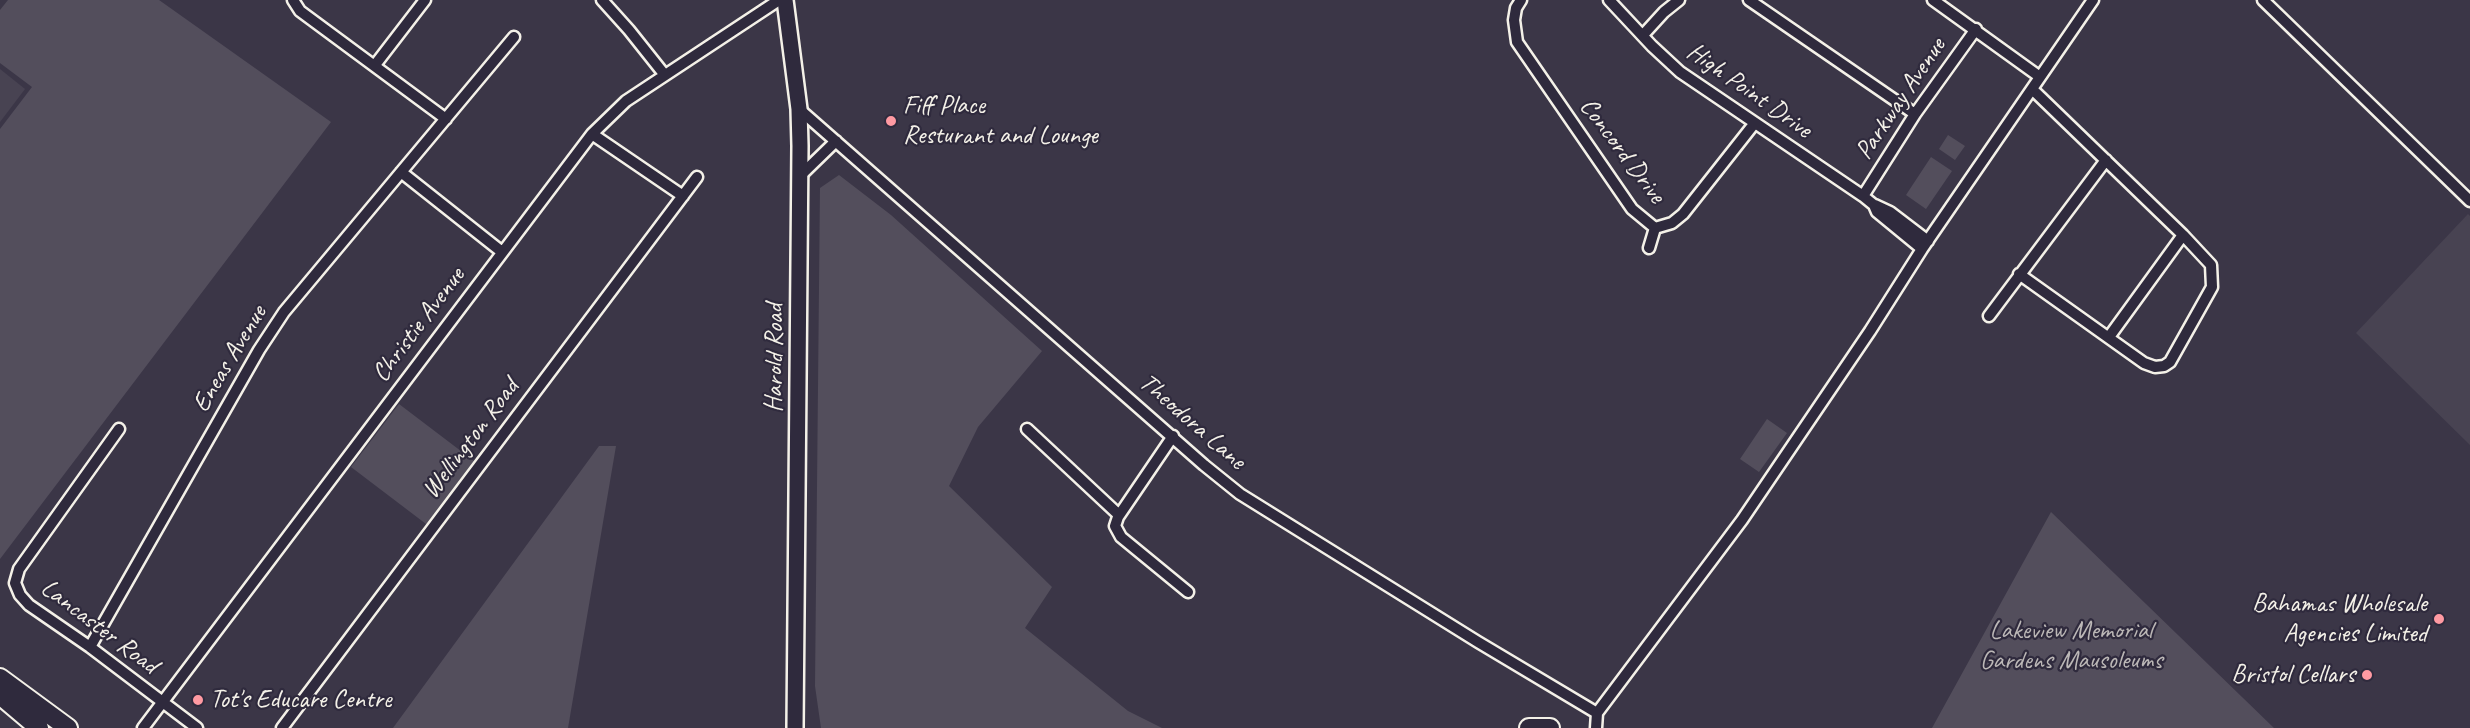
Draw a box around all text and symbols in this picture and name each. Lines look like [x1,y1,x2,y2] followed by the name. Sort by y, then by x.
[1849,32,1953,166] street label: Parkway Avenue
[1680,36,1818,146] street label: High Point Drive
[903,90,1098,152] place label: Fiff Place Resturant and Lounge
[1572,92,1672,210] street label: Concord Drive
[884,114,898,128] marker: Fiff Place Resturant and Lounge
[366,262,472,388] street label: Christie Avenue
[186,300,274,418] street label: Eneas Avenue
[759,304,791,412] street label: Harold Road
[1132,367,1252,477] street label: Theodora Lane
[416,373,526,505] street label: Wellington Road
[34,573,164,681] street label: Lancaster Road
[2252,588,2427,650] place label: Bahamas Wholesale Agencies Limited
[2432,612,2446,626] marker: Bahamas Wholesale Agencies Limited
[1980,615,2162,676] park label: Lakeview Memorial Gardens Mausoleums
[2231,659,2355,691] place label: Bristol Cellars
[2360,668,2374,682] marker: Bristol Cellars
[210,684,391,716] place label: Tot's Educare Centre
[191,693,205,707] marker: Tot's Educare Centre

